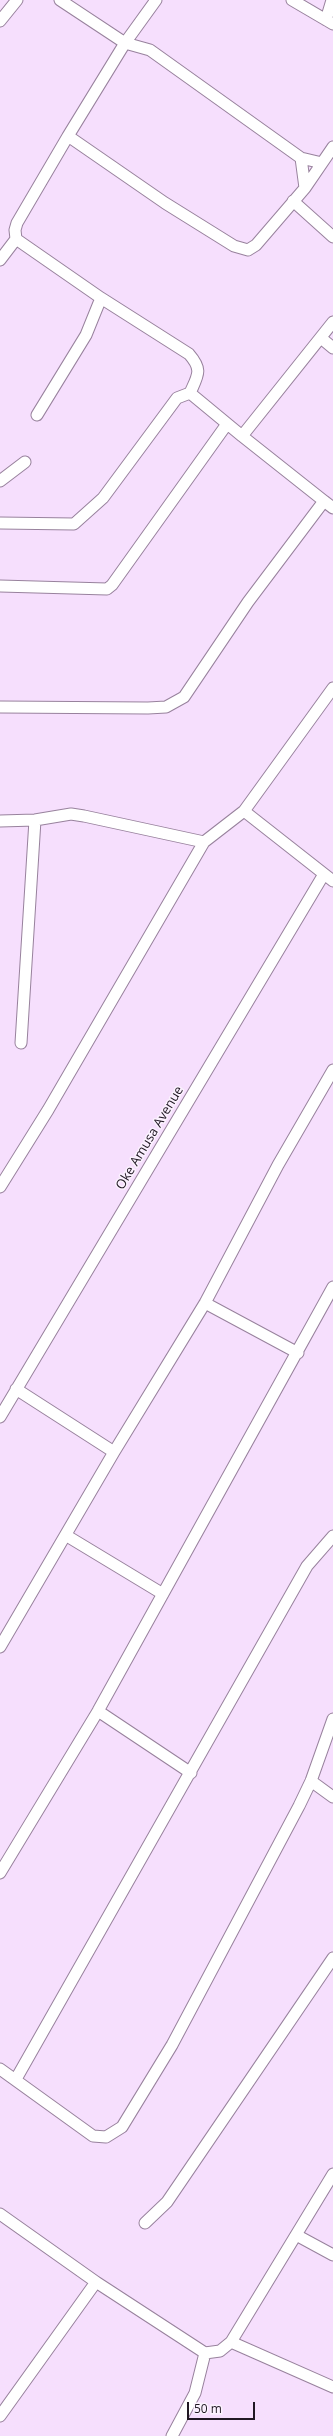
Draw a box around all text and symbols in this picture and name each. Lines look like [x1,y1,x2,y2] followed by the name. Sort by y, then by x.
[113,1083,187,1193] street label: Oke Amusa Avenue
[189,2394,257,2420] scale bar
[194,2400,222,2417] text: 50 m

